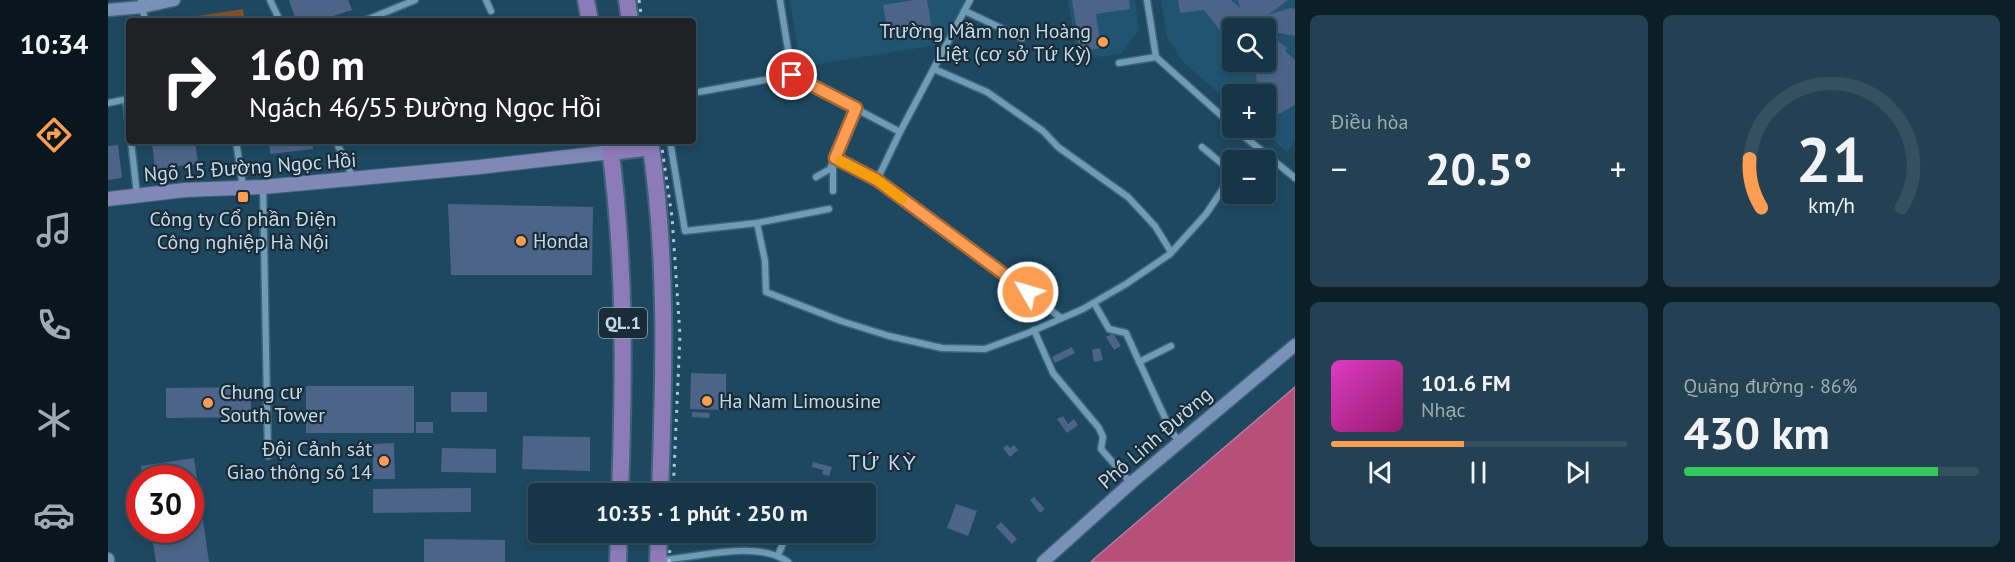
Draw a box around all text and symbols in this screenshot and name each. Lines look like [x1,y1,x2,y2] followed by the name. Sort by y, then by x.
[879,18,1091,67] place label: Trường Mầm non Hoàng Liệt (cơ sở Tứ Kỳ)
[1222,18,1276,204] map controls
[1222,18,1276,72] button: search
[20,27,88,61] text: 10:34
[1096,35,1110,49] marker: Trường Mầm non Hoàng Liệt (cơ sở Tứ Kỳ)
[249,37,365,92] text: 160 m
[150,42,228,120] icon: right
[766,49,817,100] pin
[775,58,808,91] icon: arrive
[1222,84,1276,138] button: +
[249,90,602,124] text: Ngách 46/55 Đường Ngọc Hồi
[1331,109,1408,135] text: Điều hòa
[33,114,75,156] icon: directions
[1796,118,1867,199] text: 21
[1425,139,1532,197] text: 20.5°
[143,147,357,187] street label: Ngõ 15 Đường Ngọc Hồi
[1331,147,1348,190] text: −
[1610,147,1627,190] text: +
[1222,150,1276,204] button: −
[236,190,250,204] marker: Công ty Cổ phần Điện Công nghiệp Hà Nội
[1808,191,1855,219] text: km/h
[150,206,336,255] place label: Công ty Cổ phần Điện Công nghiệp Hà Nội
[33,209,75,251] icon: music
[533,228,589,254] place label: Honda
[514,234,528,248] marker: Honda
[996,260,1060,324] position arrow
[33,304,75,346] icon: phone
[599,308,647,338] road number: QL.1
[1421,369,1511,397] text: 101.6 FM
[1684,373,1857,399] text: Quãng đường · 86%
[220,379,325,428] place label: Chung cư South Tower
[1093,381,1217,495] street label: Phố Linh Đường
[719,388,881,414] place label: Ha Nam Limousine
[700,394,714,408] marker: Ha Nam Limousine
[201,396,215,410] marker: Chung cư South Tower
[1421,397,1466,423] text: Nhạc
[33,399,75,441] icon: climate
[1684,403,1830,461] text: 430 km
[227,436,372,485] place label: Đội Cảnh sát Giao thông số 14
[848,449,918,476] district label: TỨ KỲ
[377,454,391,468] marker: Đội Cảnh sát Giao thông số 14
[1364,456,1397,489] icon: previous
[1462,456,1495,489] icon: pause
[1561,456,1594,489] icon: next
[126,465,204,543] speed limit sign: 30
[33,494,75,536] icon: car
[596,499,808,527] text: 10:35 · 1 phút · 250 m

